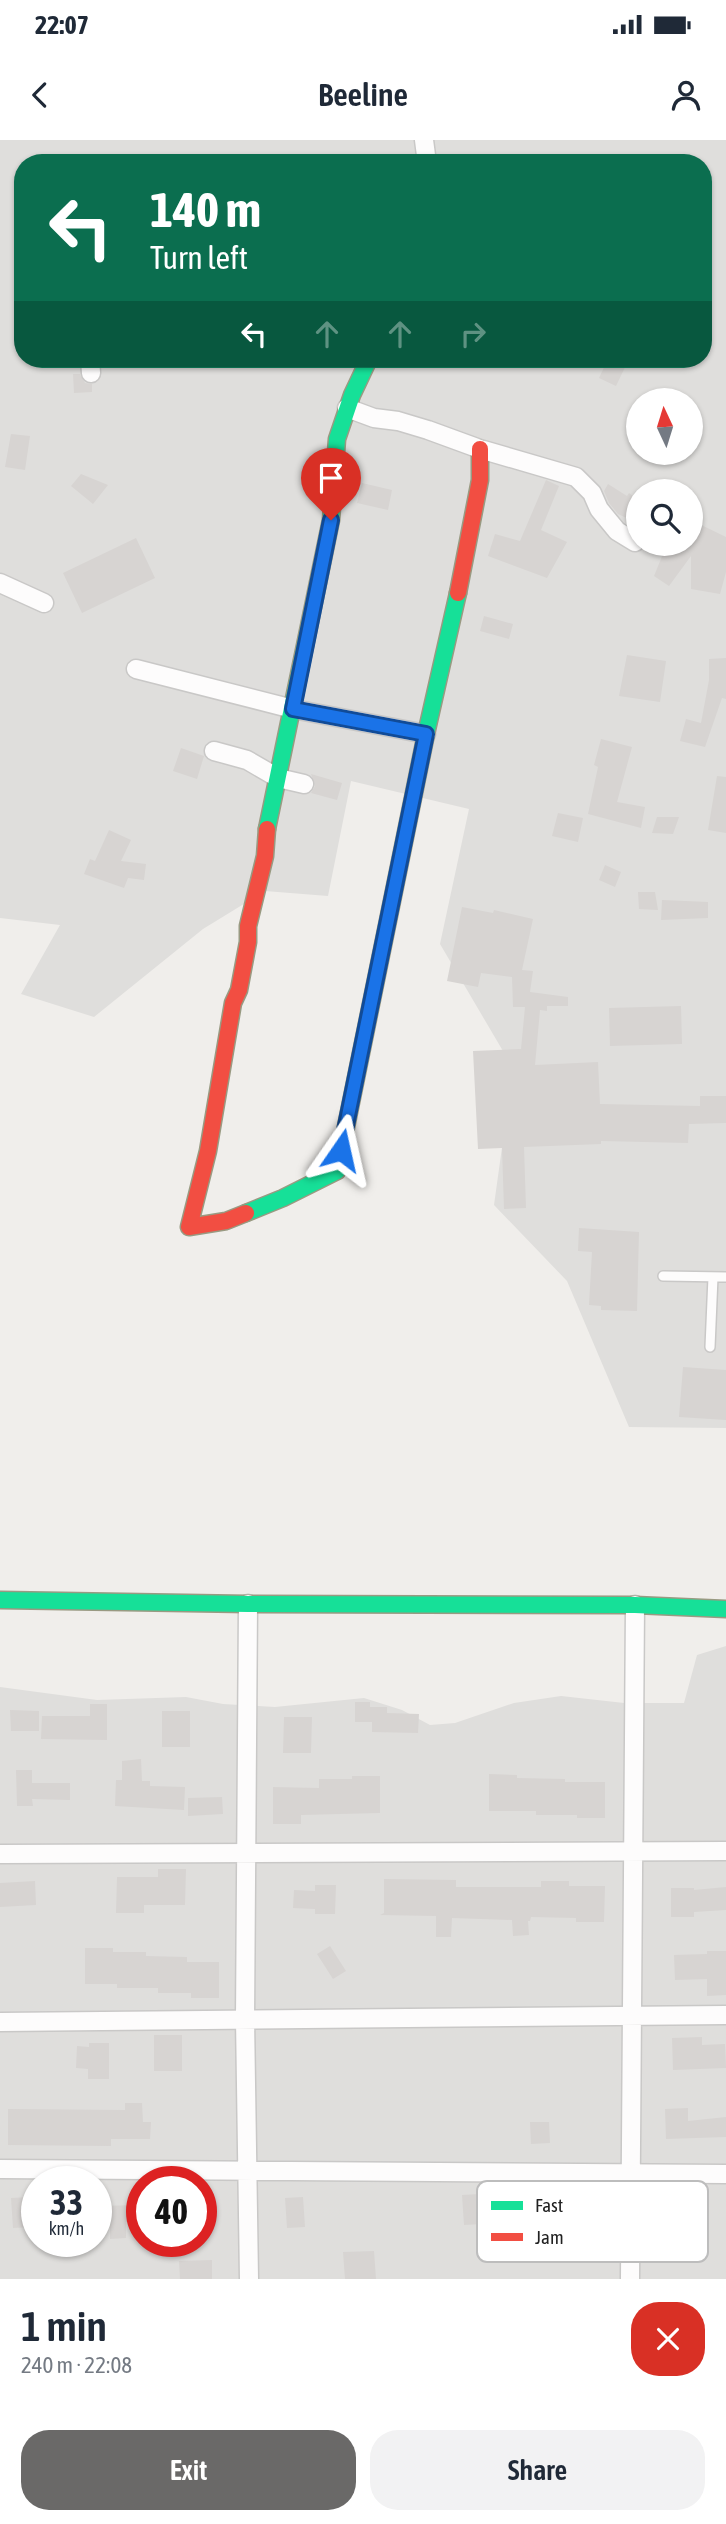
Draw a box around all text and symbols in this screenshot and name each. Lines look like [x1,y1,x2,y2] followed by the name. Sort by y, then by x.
[35,10,89,40] text: 22:07
[21,76,59,114] icon: back
[318,76,408,113] text: Beeline
[667,76,705,114] icon: person
[150,181,261,237] text: 140 m
[35,182,126,273] icon: left
[150,239,248,276] text: Turn left
[235,315,273,353] icon: left
[308,315,346,353] icon: ahead
[381,315,419,353] icon: ahead
[454,315,492,353] icon: right
[626,388,704,466] north arrow
[626,388,703,556] map controls
[301,448,361,520] pin
[312,459,350,497] icon: arrive
[626,479,703,556] button: search
[304,1113,378,1187] position arrow
[126,2166,217,2257] speed limit sign: 40
[477,2181,708,2262] legend
[50,2182,83,2222] text: 33
[535,2194,563,2216] text: Fast
[49,2218,84,2239] text: km/h
[535,2226,564,2248] text: Jam
[21,2302,107,2350] text: 1 min
[631,2302,705,2376] button: close
[21,2352,132,2378] text: 240 m · 22:08
[21,2430,356,2510] button: Exit
[370,2430,705,2510] button: Share

